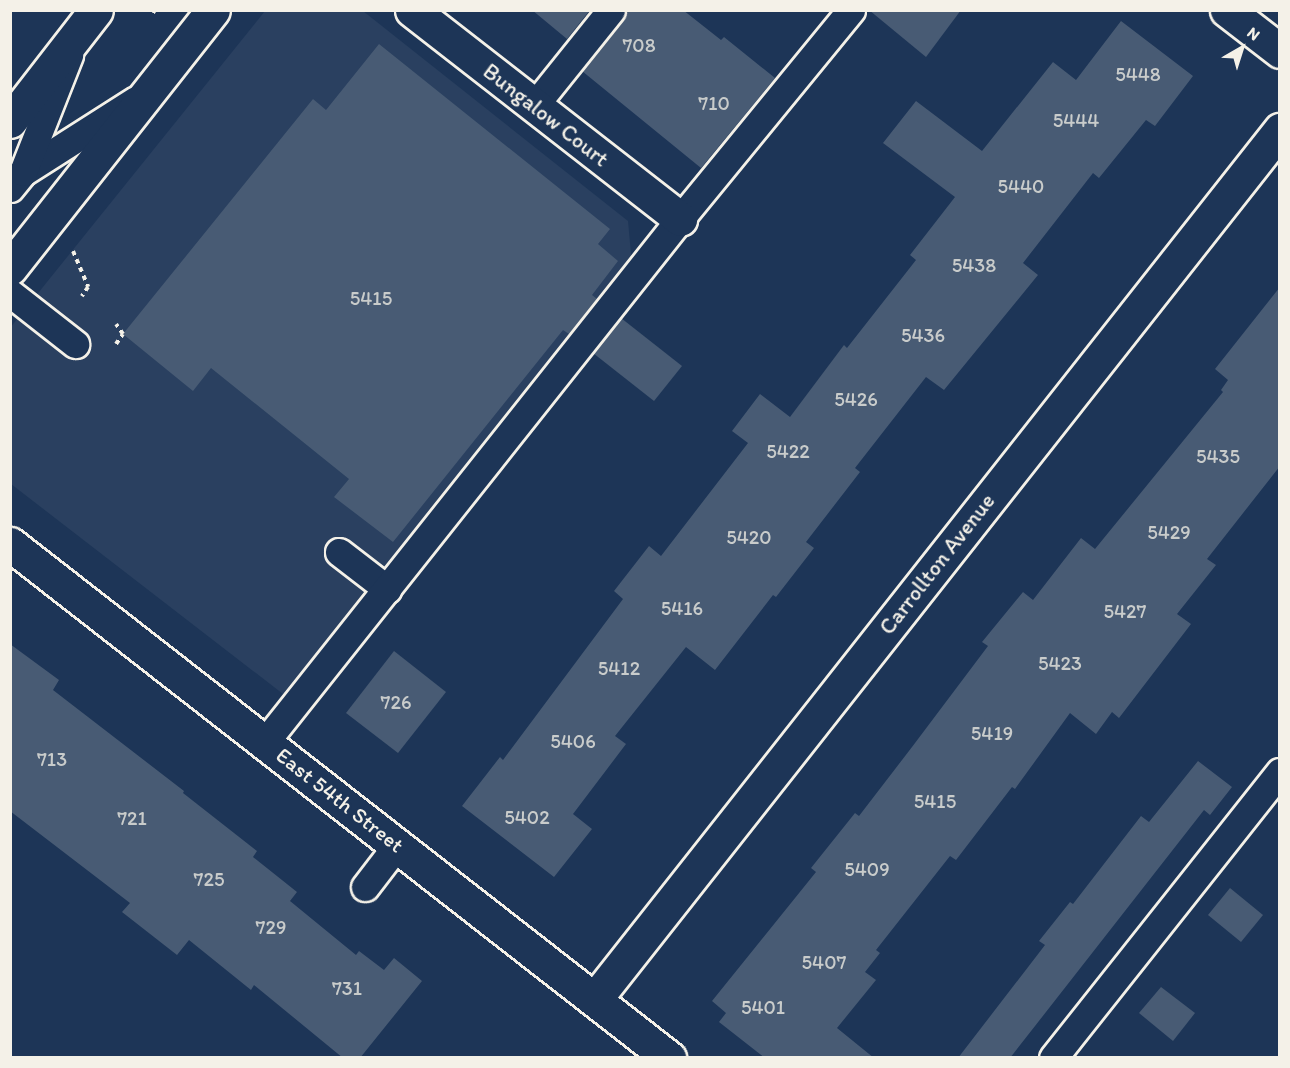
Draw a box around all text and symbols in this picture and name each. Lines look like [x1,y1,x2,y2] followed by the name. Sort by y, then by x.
[1212,18,1272,78] north arrow
[1243,23,1264,44] text: N
[622,33,656,57] house number: 708
[478,58,614,172] street label: Bungalow Court
[1115,62,1161,86] house number: 5448
[698,91,730,115] house number: 710
[1053,108,1099,132] house number: 5444
[998,174,1044,198] house number: 5440
[952,253,996,277] house number: 5438
[350,286,392,310] house number: 5415
[901,323,945,347] house number: 5436
[834,387,878,411] house number: 5426
[766,439,810,463] house number: 5422
[1196,444,1240,468] house number: 5435
[874,488,1000,640] street label: Carrollton Avenue
[1147,520,1191,544] house number: 5429
[726,525,772,549] house number: 5420
[661,596,703,620] house number: 5416
[1104,599,1146,623] house number: 5427
[1038,651,1082,675] house number: 5423
[598,656,640,680] house number: 5412
[380,690,412,714] house number: 726
[971,721,1013,745] house number: 5419
[550,729,596,753] house number: 5406
[271,742,409,858] street label: East 54th Street
[37,747,67,771] house number: 713
[914,789,956,813] house number: 5415
[504,805,550,829] house number: 5402
[117,806,147,830] house number: 721
[844,857,890,881] house number: 5409
[194,867,224,891] house number: 725
[256,915,286,939] house number: 729
[802,950,846,974] house number: 5407
[332,976,362,1000] house number: 731
[741,995,785,1019] house number: 5401

